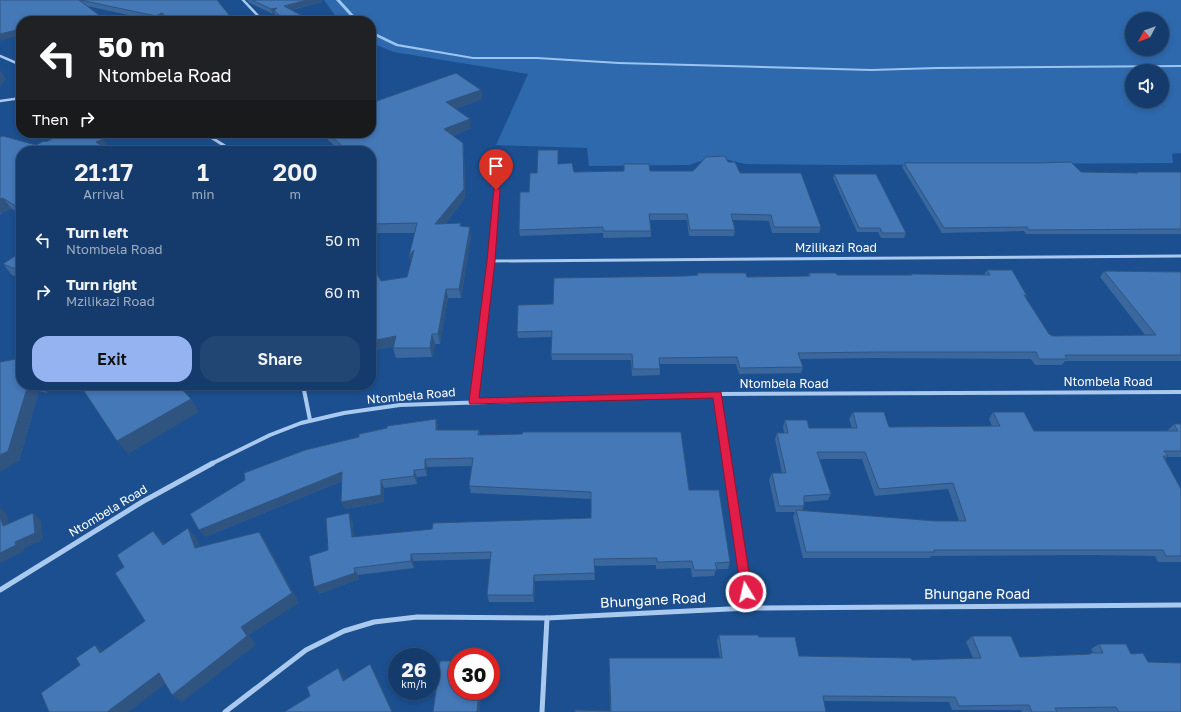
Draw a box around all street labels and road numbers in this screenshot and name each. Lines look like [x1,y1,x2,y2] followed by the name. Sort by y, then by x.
[795,240,877,255] street label: Mzilikazi Road
[1063,374,1153,389] street label: Ntombela Road
[739,376,829,391] street label: Ntombela Road
[366,384,456,407] street label: Ntombela Road
[66,481,150,540] street label: Ntombela Road
[924,585,1030,602] street label: Bhungane Road
[600,588,706,611] street label: Bhungane Road

